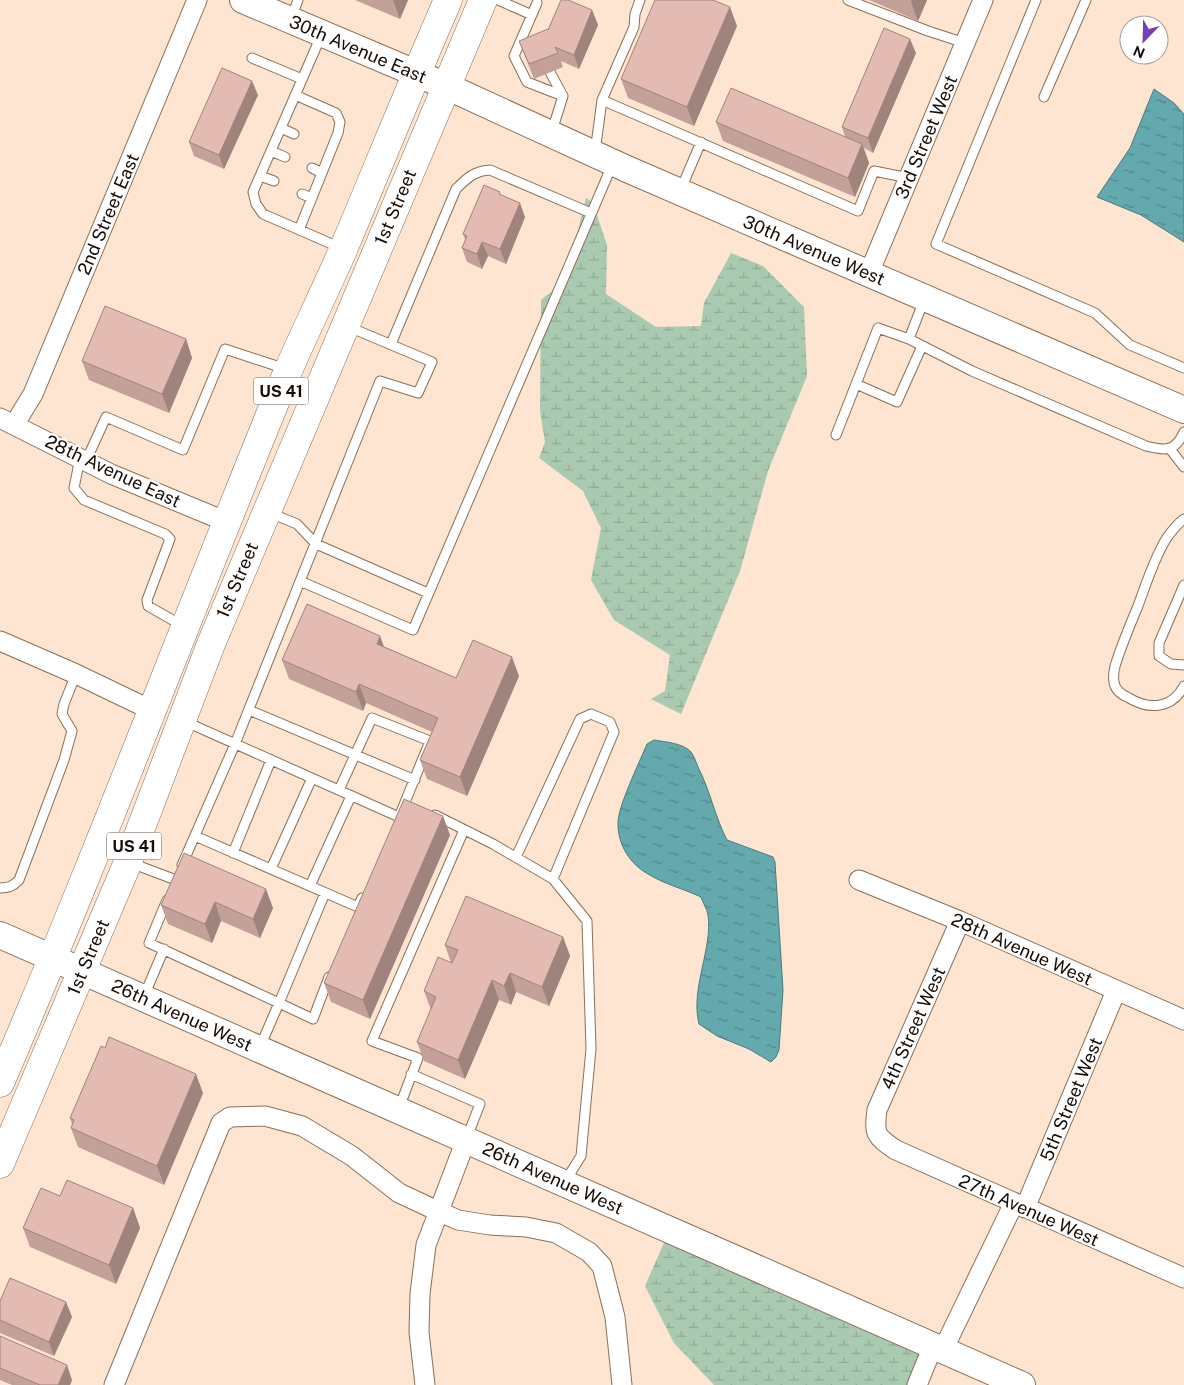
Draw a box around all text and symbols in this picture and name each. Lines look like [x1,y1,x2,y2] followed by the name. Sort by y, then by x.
[286,11,430,87] street label: 30th Avenue East
[1119,15,1169,65] north arrow
[1131,42,1147,61] text: N
[890,72,962,202] street label: 3rd Street West
[73,150,143,278] street label: 2nd Street East
[370,166,420,248] street label: 1st Street
[740,211,888,289] street label: 30th Avenue West
[254,378,308,404] road number: US 41
[42,430,184,512] street label: 28th Avenue East
[212,539,262,621] street label: 1st Street
[106,832,162,859] road number: US 41
[948,908,1096,990] street label: 28th Avenue West
[63,916,113,998] street label: 1st Street
[877,963,949,1093] street label: 4th Street West
[108,975,256,1055] street label: 26th Avenue West
[1036,1034,1106,1164] street label: 5th Street West
[479,1138,627,1218] street label: 26th Avenue West
[956,1170,1102,1250] street label: 27th Avenue West

